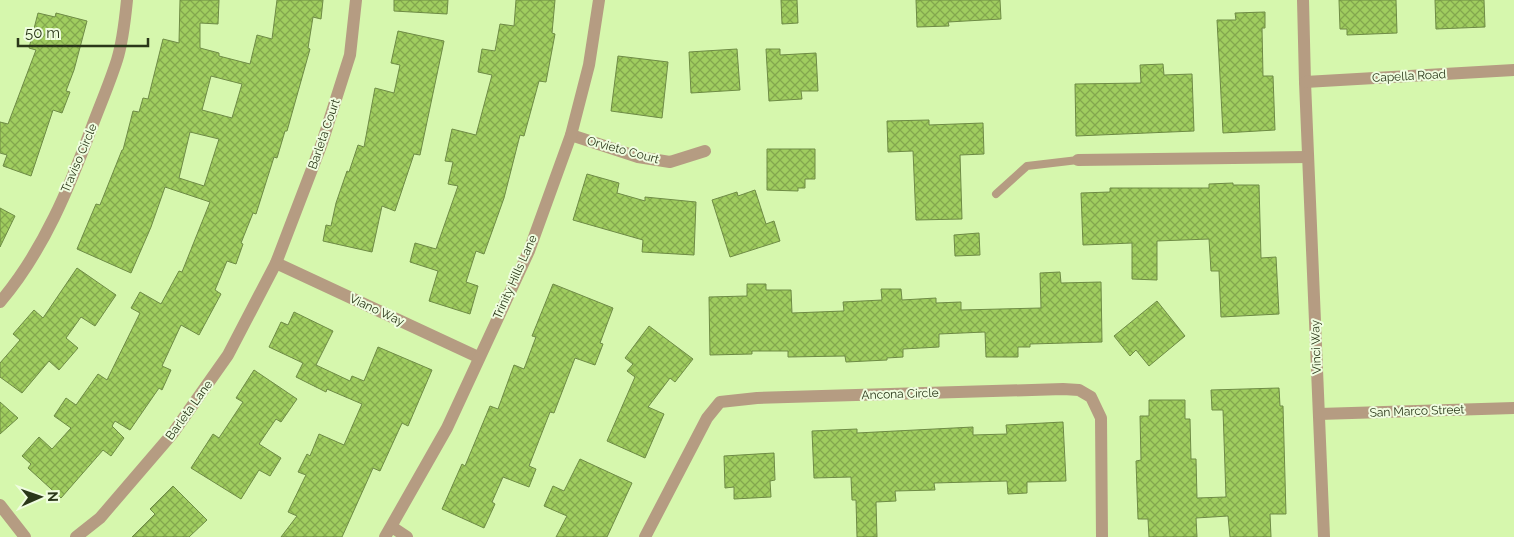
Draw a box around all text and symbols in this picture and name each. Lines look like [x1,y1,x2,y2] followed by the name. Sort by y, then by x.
[18,15,148,47] scale bar
[25,24,60,42] text: 50 m
[1372,67,1446,85] street label: Capella Road
[305,97,343,171] street label: Barleta Court
[58,121,100,195] street label: Traviso Circle
[585,134,661,166] street label: Orvieto Court
[490,233,540,321] street label: Trinity Hills Lane
[347,291,407,329] street label: Viano Way
[1308,319,1324,374] street label: Vinci Way
[163,377,215,443] street label: Barleta Lane
[861,386,939,402] street label: Ancona Circle
[1369,402,1465,420] street label: San Marco Street
[15,472,65,522] north arrow
[45,491,61,502] text: N

